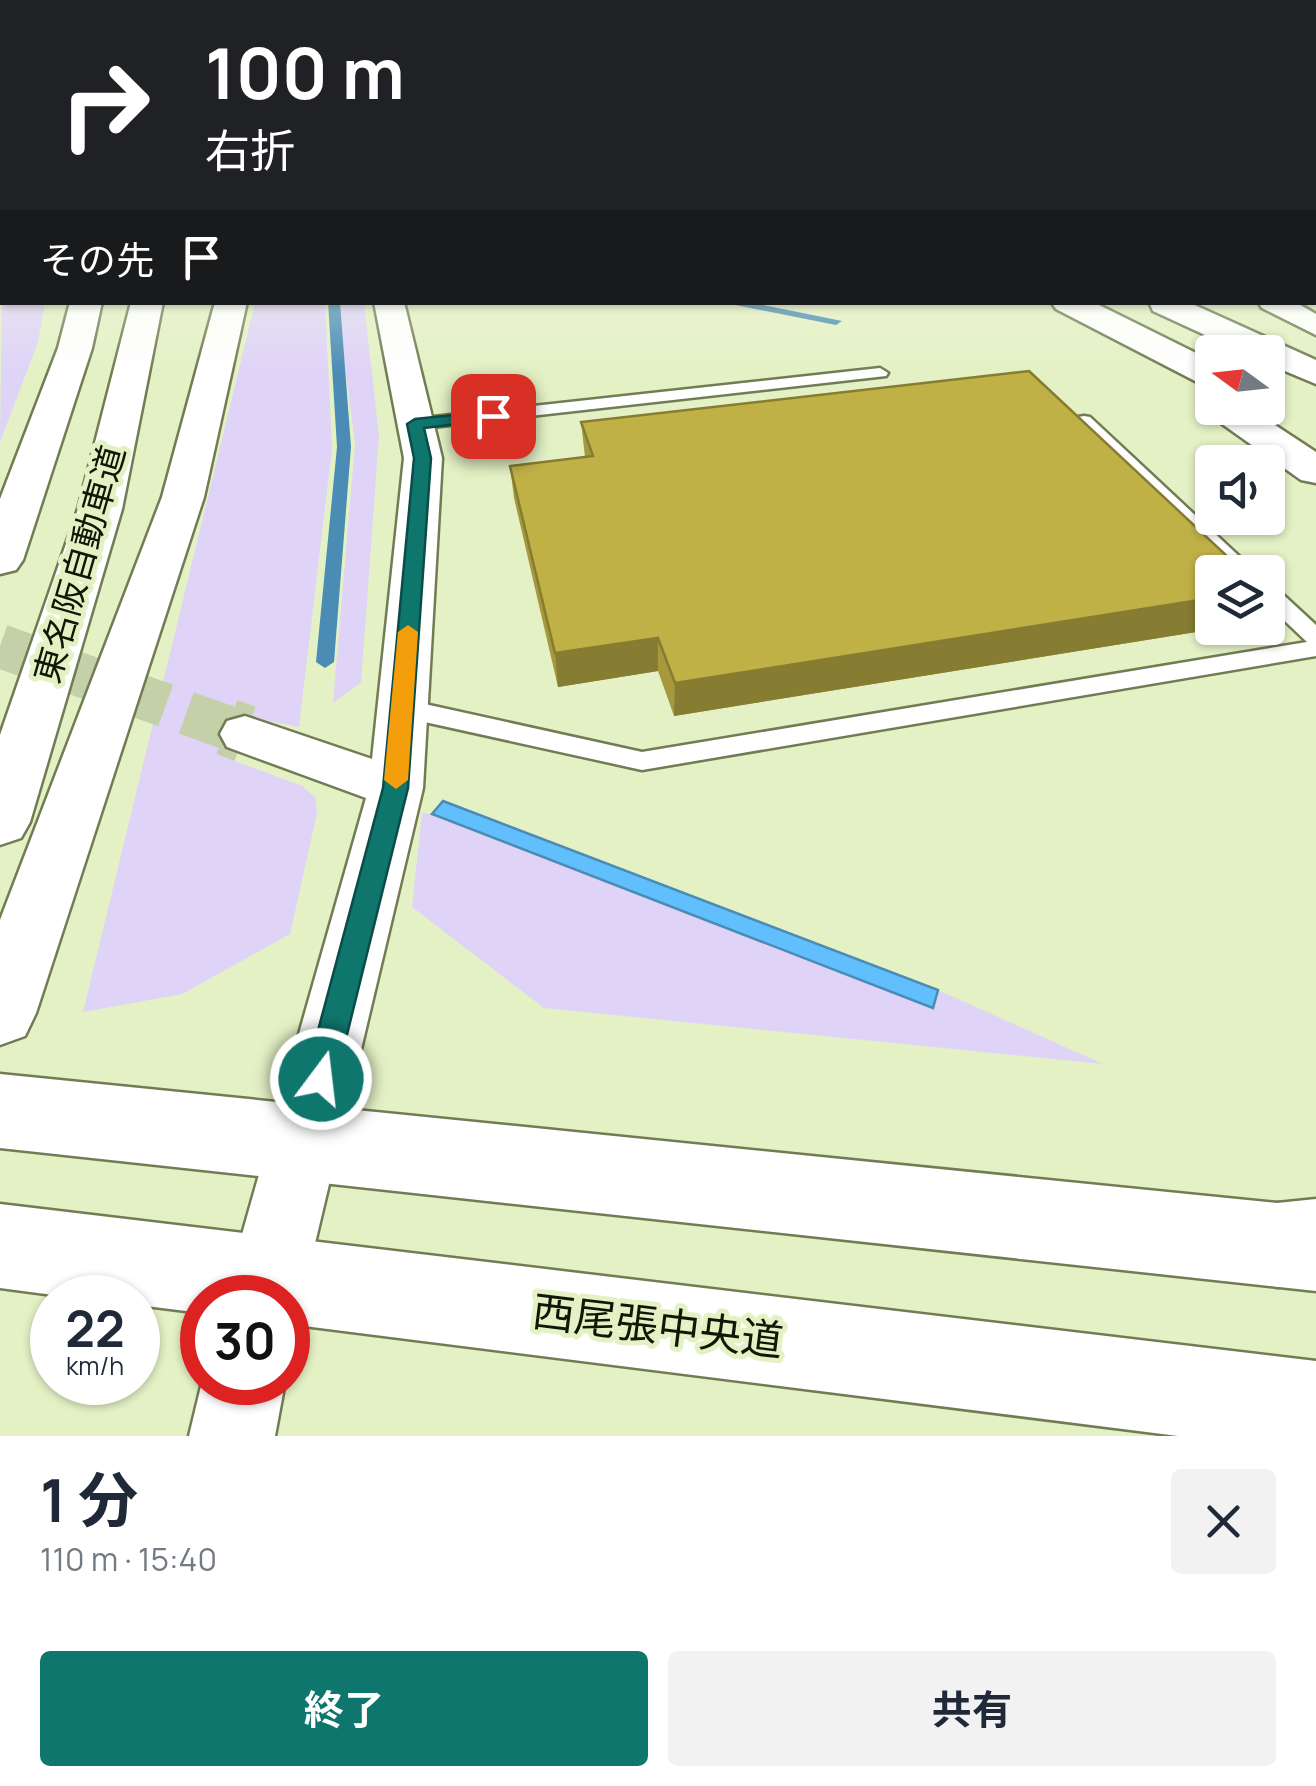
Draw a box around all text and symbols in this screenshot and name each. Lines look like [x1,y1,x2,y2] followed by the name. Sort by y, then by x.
[205,24,405,120] text: 100 m
[40,40,170,170] icon: right
[205,119,295,181] text: 右折
[174,230,229,285] icon: arrive
[40,233,154,285] text: その先
[1195,335,1285,425] north arrow
[1195,335,1285,645] map controls
[451,374,536,459] pin
[466,389,521,444] icon: arrive
[22,440,136,688] street label: 東名阪自動車道
[1195,445,1285,535] button: sound
[1195,555,1285,645] button: layers
[269,1027,373,1131] position arrow
[180,1275,310,1405] speed limit sign: 30
[529,1281,787,1369] street label: 西尾張中央道
[65,1294,125,1362] text: 22
[66,1348,124,1383] text: km/h
[40,1458,138,1540] text: 1 分
[1171,1469,1276,1574] button: close
[40,1537,217,1581] text: 110 m · 15:40
[40,1651,648,1766] button: 終了
[668,1651,1276,1766] button: 共有

